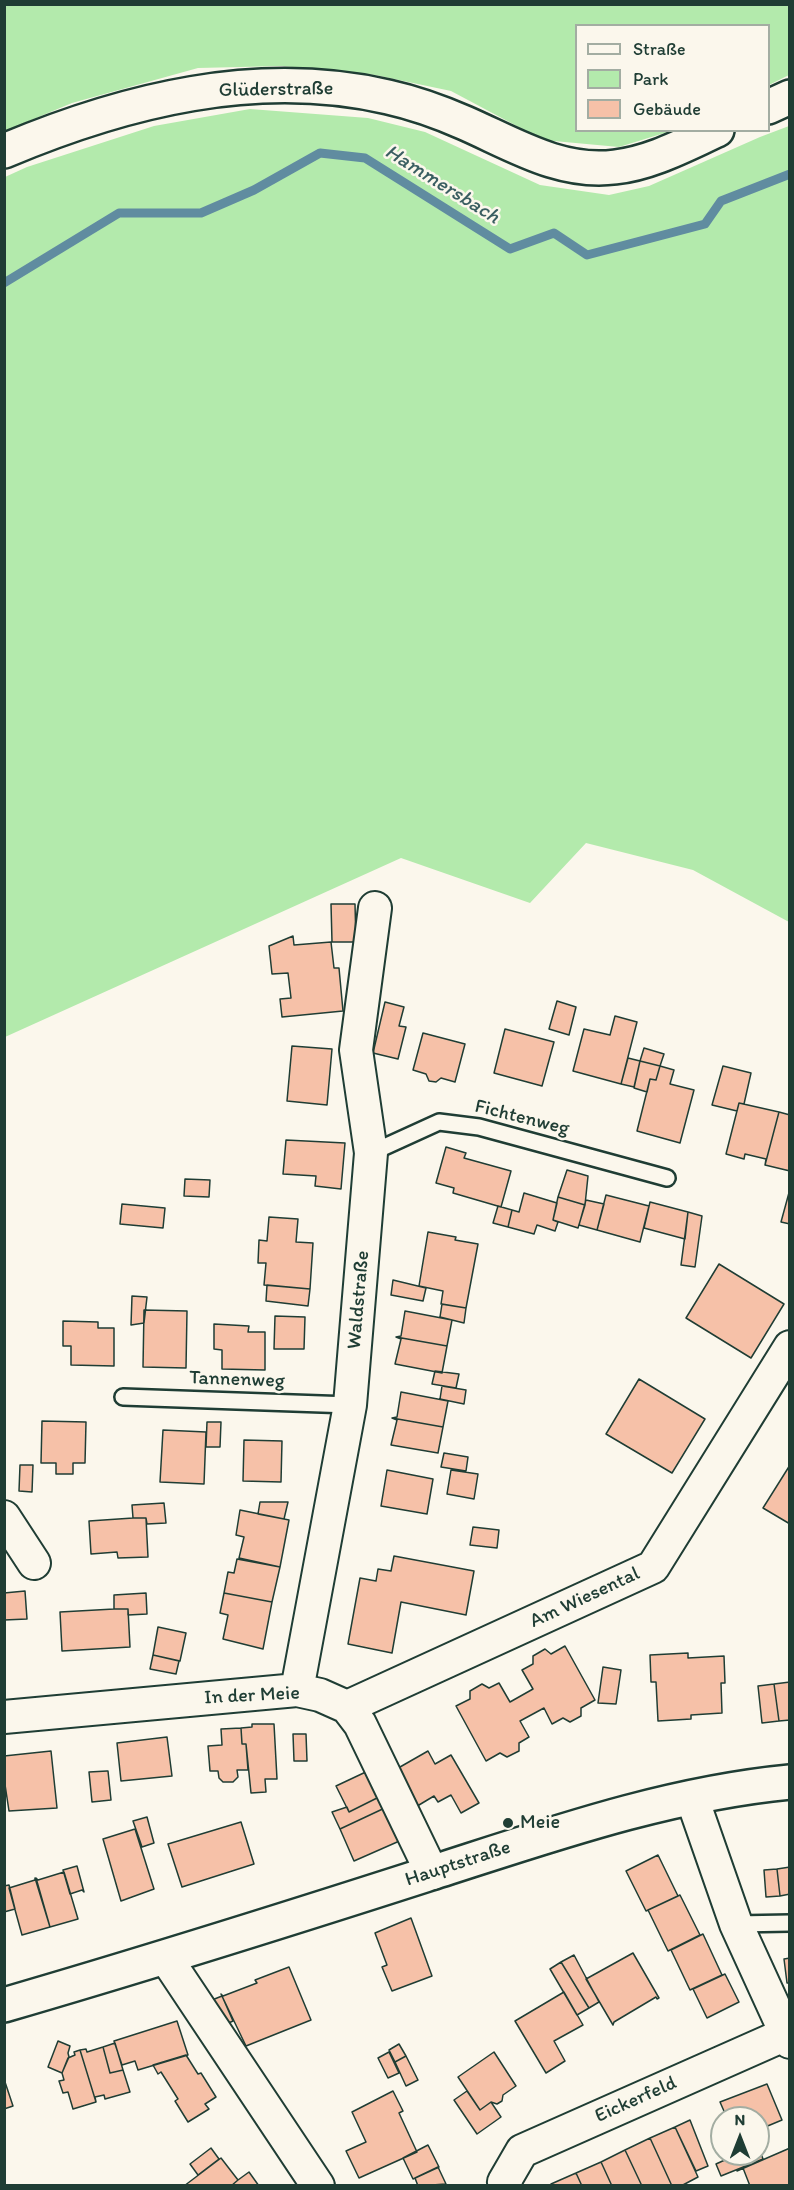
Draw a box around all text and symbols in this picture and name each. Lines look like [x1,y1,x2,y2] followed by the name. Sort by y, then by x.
[575,24,770,132] legend
[633,38,686,60] text: Straße
[633,68,668,90] text: Park
[218,77,334,103] street label: Glüderstraße
[633,98,701,120] text: Gebäude
[380,140,504,230] water label: Hammersbach
[472,1095,572,1141] street label: Fichtenweg
[343,1250,375,1350] street label: Waldstraße
[189,1366,285,1394] street label: Tannenweg
[526,1562,644,1634] street label: Am Wiesental
[204,1682,300,1710] street label: In der Meie
[520,1811,560,1835] place label: Meie
[501,1816,515,1830] marker: Meie
[402,1836,514,1892] street label: Hauptstraße
[591,2071,681,2129] street label: Eickerfeld
[710,2106,770,2166] north arrow
[735,2110,745,2129] text: N

